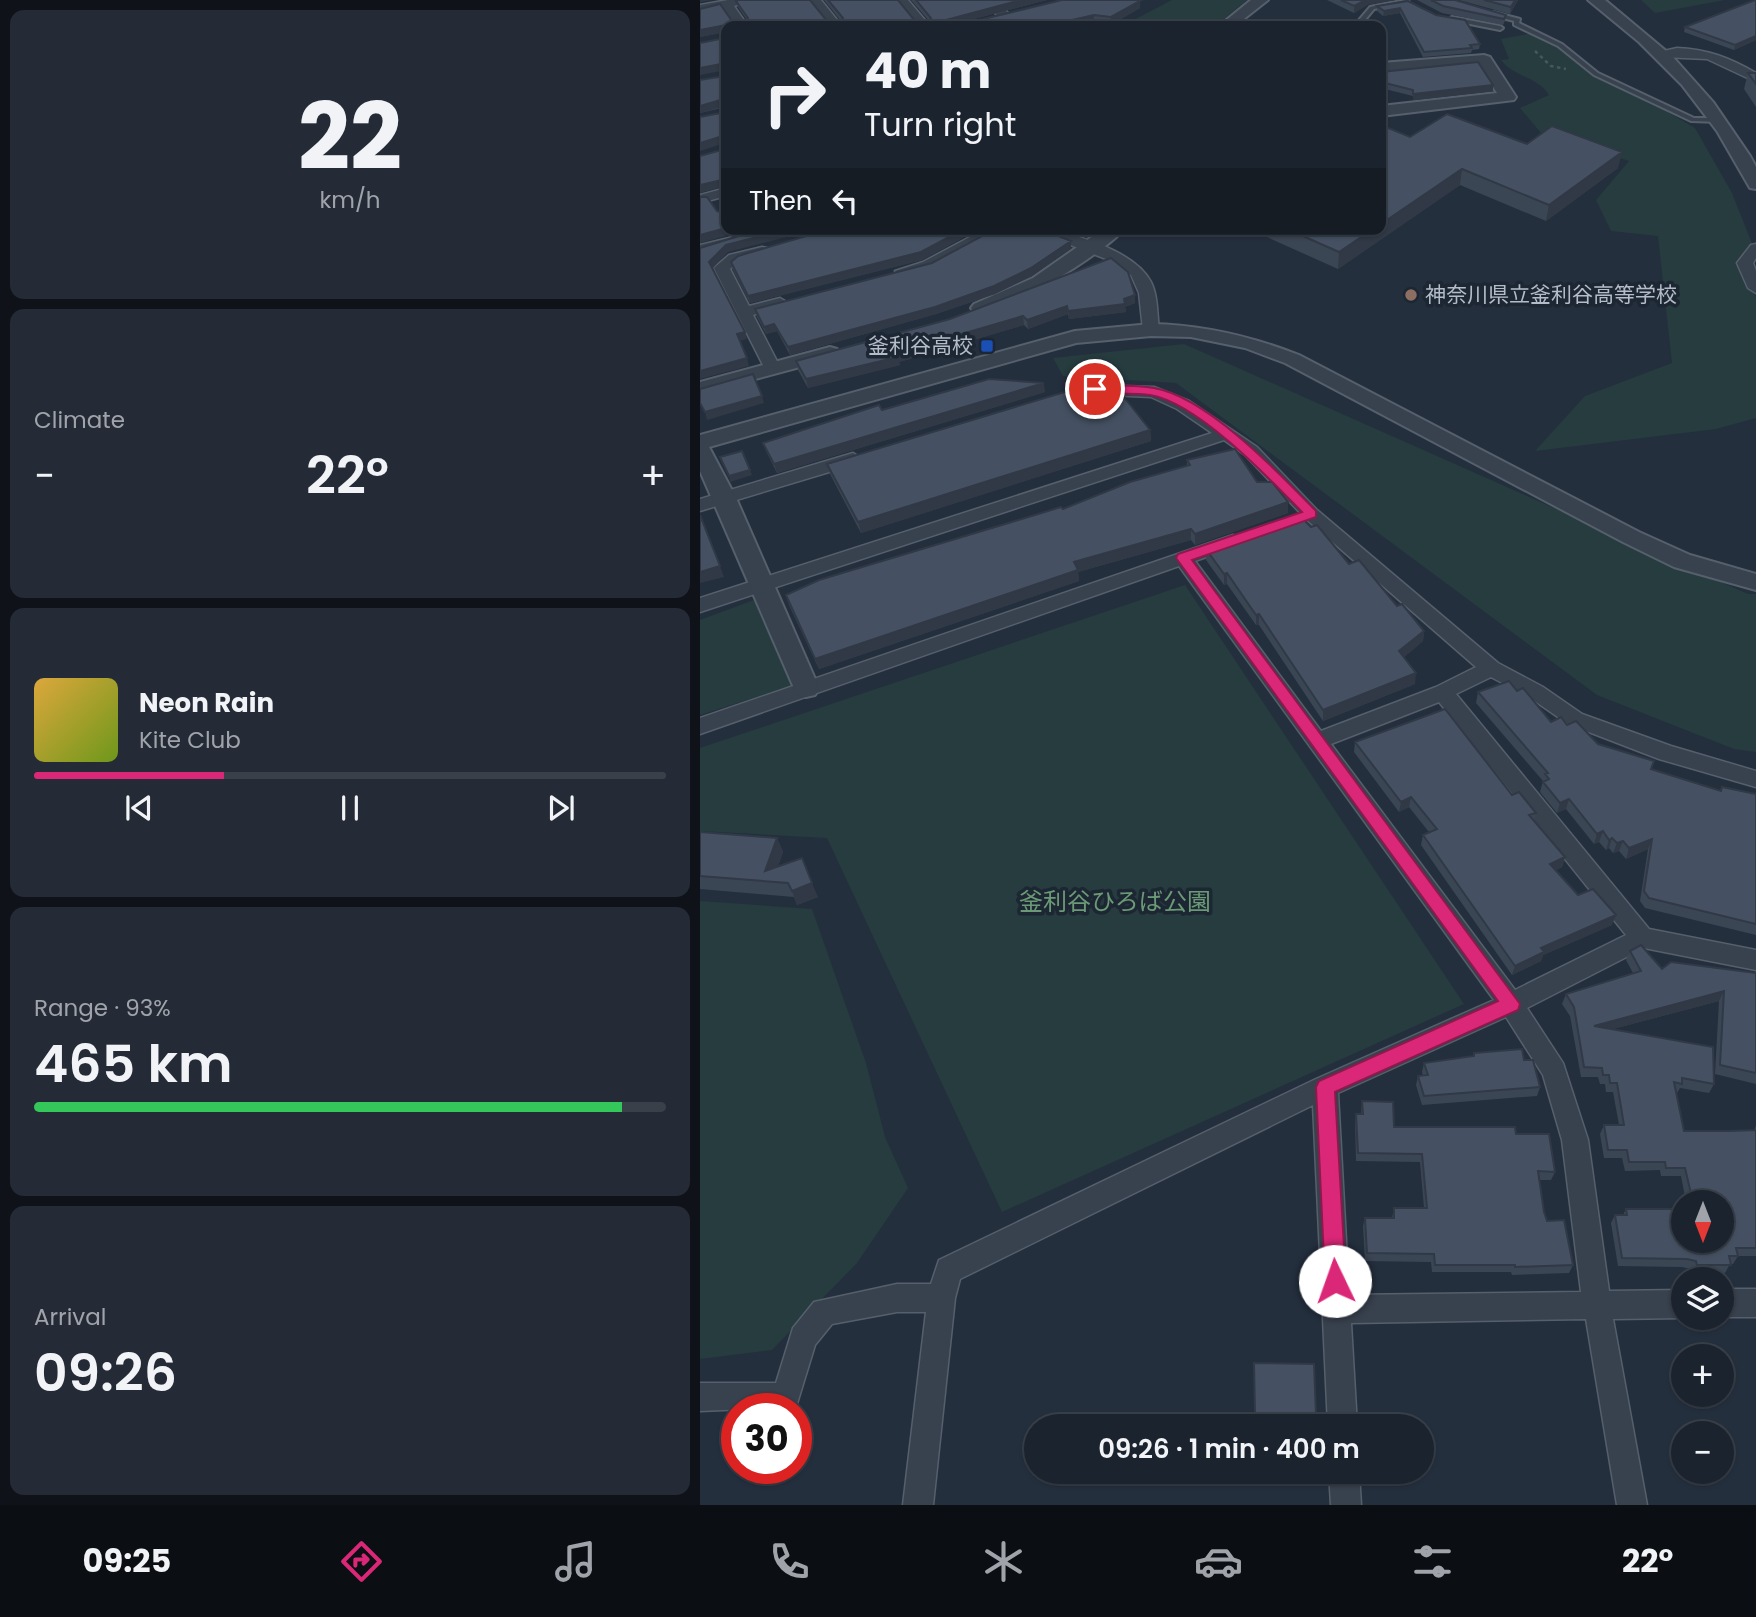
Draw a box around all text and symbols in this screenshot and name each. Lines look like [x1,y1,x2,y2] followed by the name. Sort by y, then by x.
[864,37,991,105] text: 40 m
[749,49,840,140] icon: right
[298,73,402,201] text: 22
[864,102,1016,147] text: Turn right
[826,182,864,220] icon: left
[749,183,812,219] text: Then
[319,184,381,216] text: km/h
[1425,280,1677,309] place label: 神奈川県立釜利谷高等学校
[1403,287,1419,303] marker: 神奈川県立釜利谷高等学校
[868,331,973,360] place label: 釜利谷高校
[979,338,995,354] marker: 釜利谷高校
[1065,359,1125,419] pin
[1076,370,1114,408] icon: arrive
[34,404,125,436] text: Climate
[306,439,389,512] text: 22°
[34,449,55,502] text: −
[640,449,666,502] text: +
[139,685,274,721] text: Neon Rain
[139,724,241,756] text: Kite Club
[120,789,158,827] icon: previous
[331,789,369,827] icon: pause
[542,789,580,827] icon: next
[1019,885,1211,918] park label: 釜利谷ひろば公園
[34,992,171,1024] text: Range · 93%
[34,1027,232,1100] text: 465 km
[1671,1190,1734,1253] north arrow
[1671,1190,1734,1484] map controls
[1298,1244,1372,1318] position arrow
[1671,1267,1734,1330] button: layers
[34,1301,106,1333] text: Arrival
[34,1336,177,1409] text: 09:26
[1671,1344,1734,1407] button: +
[721,1393,812,1484] speed limit sign: 30
[1671,1421,1734,1484] button: −
[1098,1431,1360,1467] text: 09:26 · 1 min · 400 m
[337,1537,386,1586] icon: directions
[551,1537,600,1586] icon: music
[765,1537,814,1586] icon: phone
[979,1537,1028,1586] icon: climate
[1194,1537,1243,1586] icon: car
[1408,1537,1457,1586] icon: filters
[83,1538,171,1583] text: 09:25
[1622,1538,1673,1583] text: 22°

